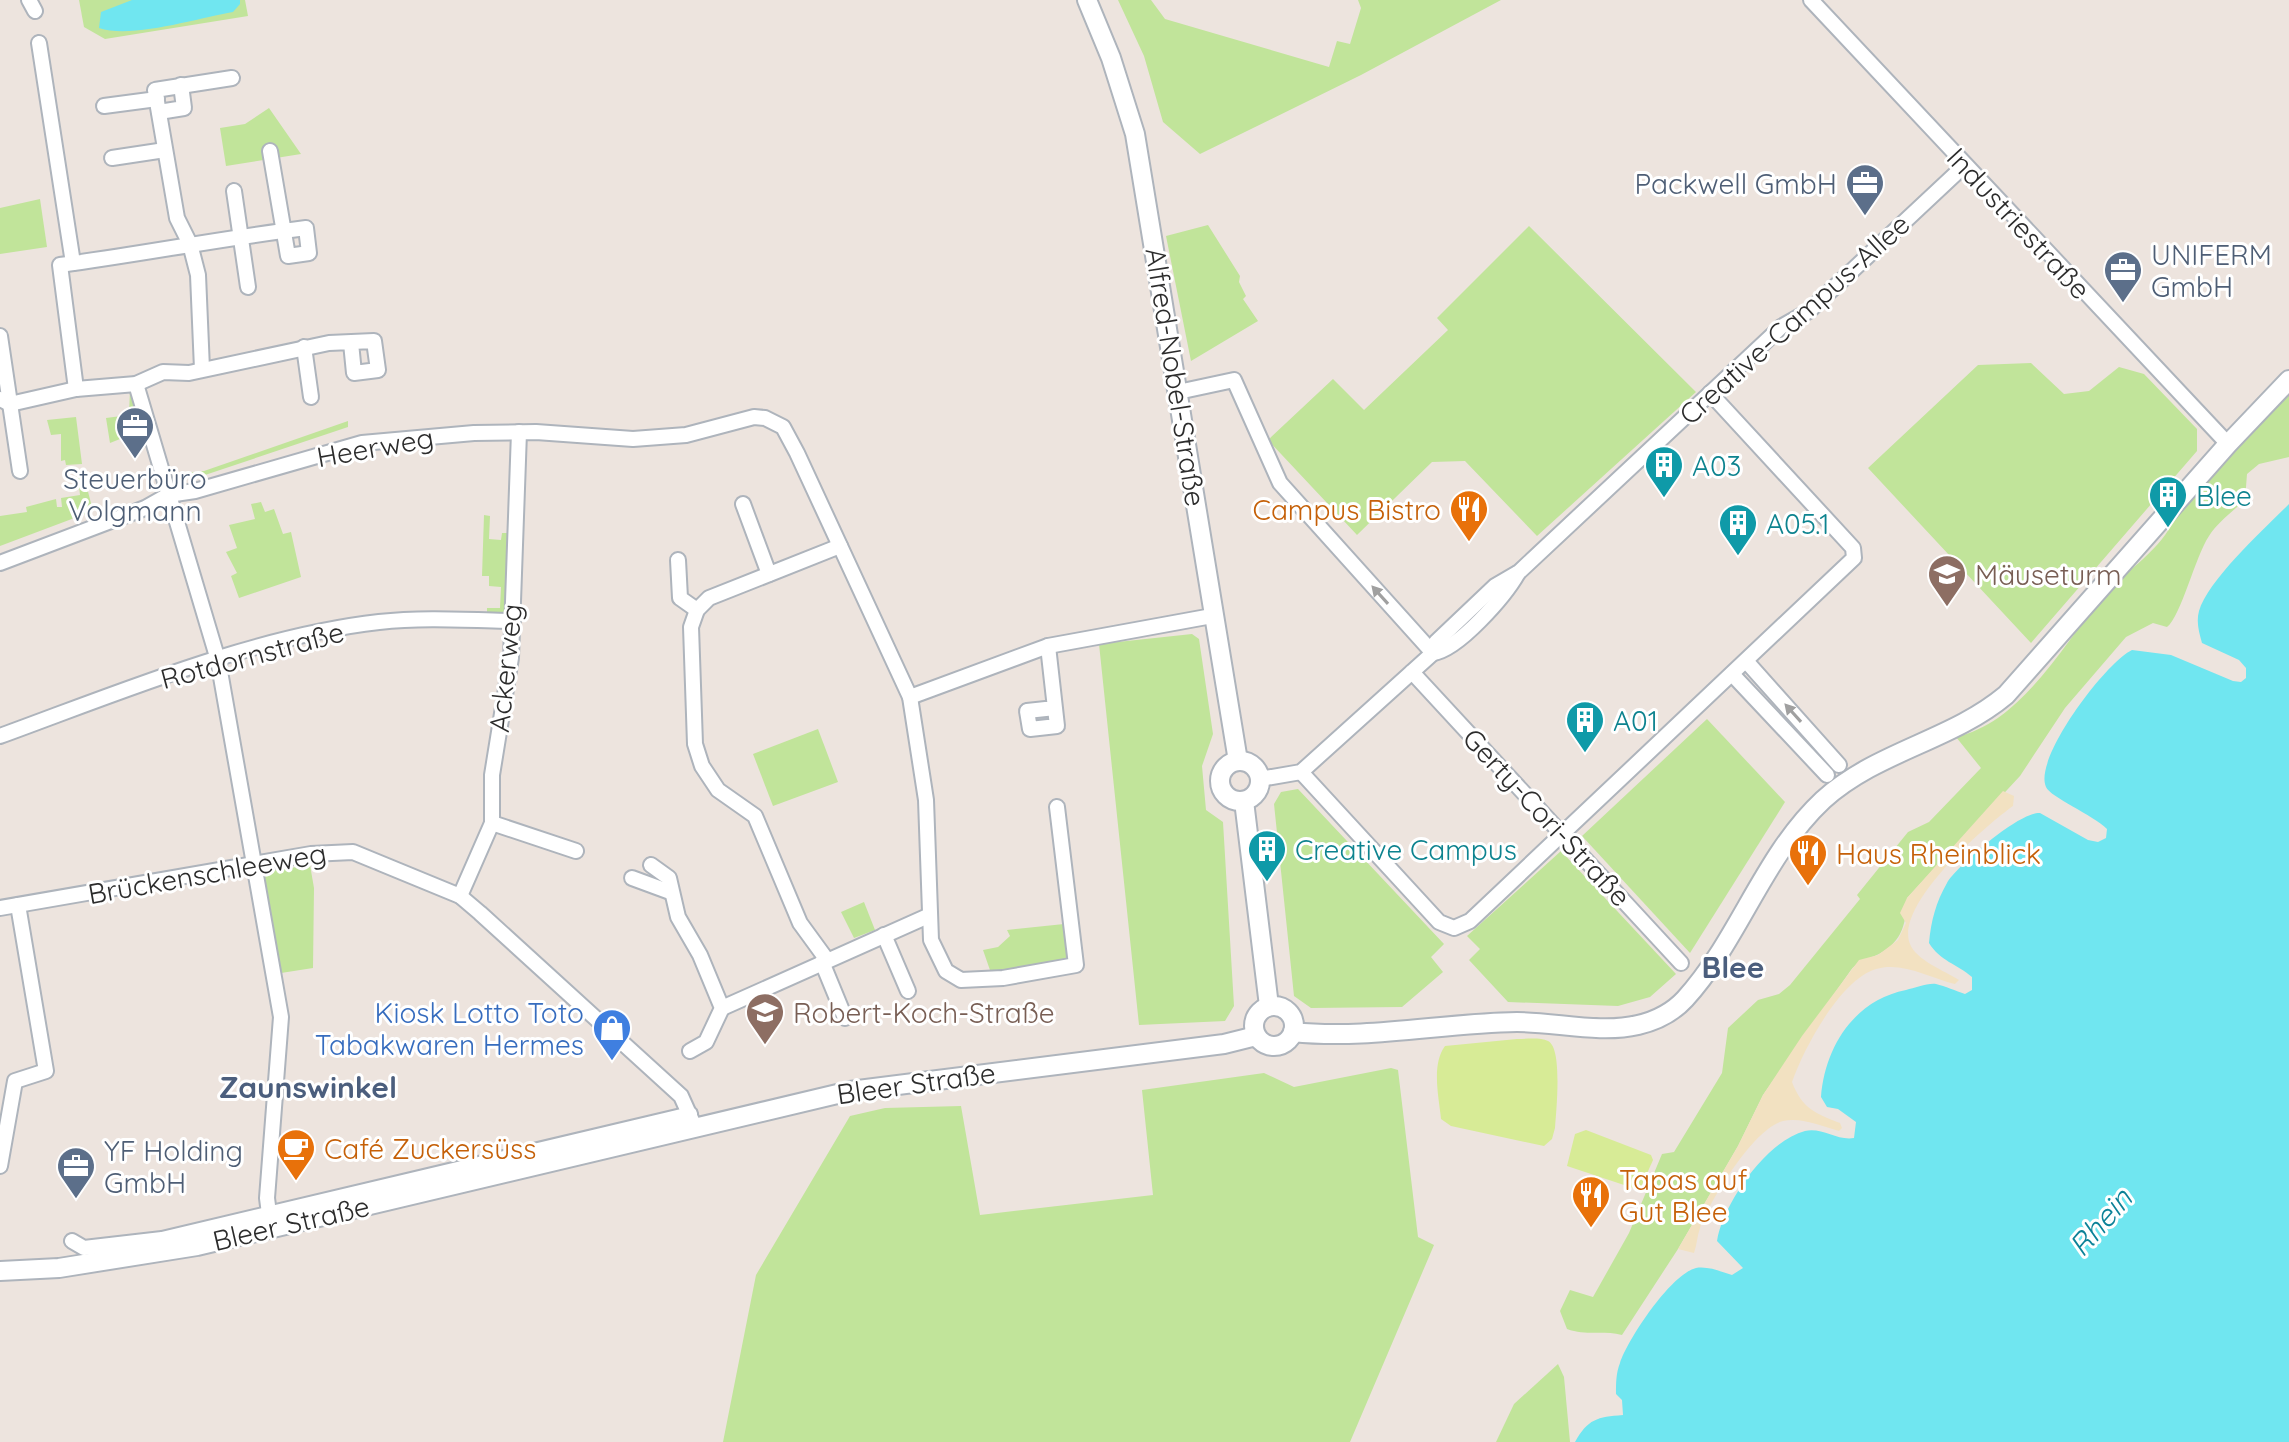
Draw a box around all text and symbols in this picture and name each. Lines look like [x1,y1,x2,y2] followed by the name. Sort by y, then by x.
[1940,140,2098,306] street label: Industriestraße
[1844,162,1886,217] office icon: Packwell GmbH
[1634,166,1837,201] place label: Packwell GmbH
[1671,206,1917,432] street label: Creative-Campus-Allee
[2151,237,2272,304] place label: UNIFERM GmbH
[1138,245,1214,509] street label: Alfred-Nobel-Straße
[2102,249,2144,304] office icon: UNIFERM GmbH
[114,405,156,460] office icon: Steuerbüro Volgmann
[314,420,436,474] street label: Heerweg
[1643,444,1685,499] building icon: A03
[1692,448,1741,483] place label: A03
[63,461,207,528] place label: Steuerbüro Volgmann
[2147,474,2189,529] building icon: Blee
[2196,478,2252,513] place label: Blee
[1448,488,1490,543] restaurant icon: Campus Bistro
[1253,492,1441,527] place label: Campus Bistro
[1717,502,1759,557] building icon: A05.1
[1766,506,1830,541] place label: A05.1
[1926,553,1968,608] school or university icon: Mäuseturm
[1975,557,2121,592] place label: Mäuseturm
[1372,586,1389,606] one-way arrow
[481,602,529,734] street label: Ackerweg
[156,614,348,696] street label: Rotdornstraße
[1564,699,1606,754] building icon: A01
[1613,703,1658,738] place label: A01
[1784,704,1802,723] one-way arrow
[1456,721,1638,913] street label: Gerty-Cori-Straße
[1246,828,1288,883] building icon: Creative Campus
[1295,832,1517,867] place label: Creative Campus
[1787,832,1829,887] restaurant icon: Haus Rheinblick
[85,835,329,911] street label: Brückenschleeweg
[1836,836,2041,871] place label: Haus Rheinblick
[1702,948,1764,986] district label: Blee
[744,991,786,1046] school or university icon: Robert-Koch-Straße
[315,995,584,1062] place label: Kiosk Lotto Toto Tabakwaren Hermes
[793,995,1055,1030] place label: Robert-Koch-Straße
[591,1007,633,1062] shop icon: Kiosk Lotto Toto Tabakwaren Hermes
[834,1055,998,1111] street label: Bleer Straße
[219,1068,397,1106] district label: Zaunswinkel
[275,1127,317,1182] cafe icon: Café Zuckersüss
[324,1131,536,1166] place label: Café Zuckersüss
[104,1133,243,1200] place label: YF Holding GmbH
[55,1145,97,1200] office icon: YF Holding GmbH
[1619,1162,1748,1229] place label: Tapas auf Gut Blee
[1570,1174,1612,1229] restaurant icon: Tapas auf Gut Blee
[2060,1180,2140,1264] water label: Rhein
[209,1188,373,1258] street label: Bleer Straße

